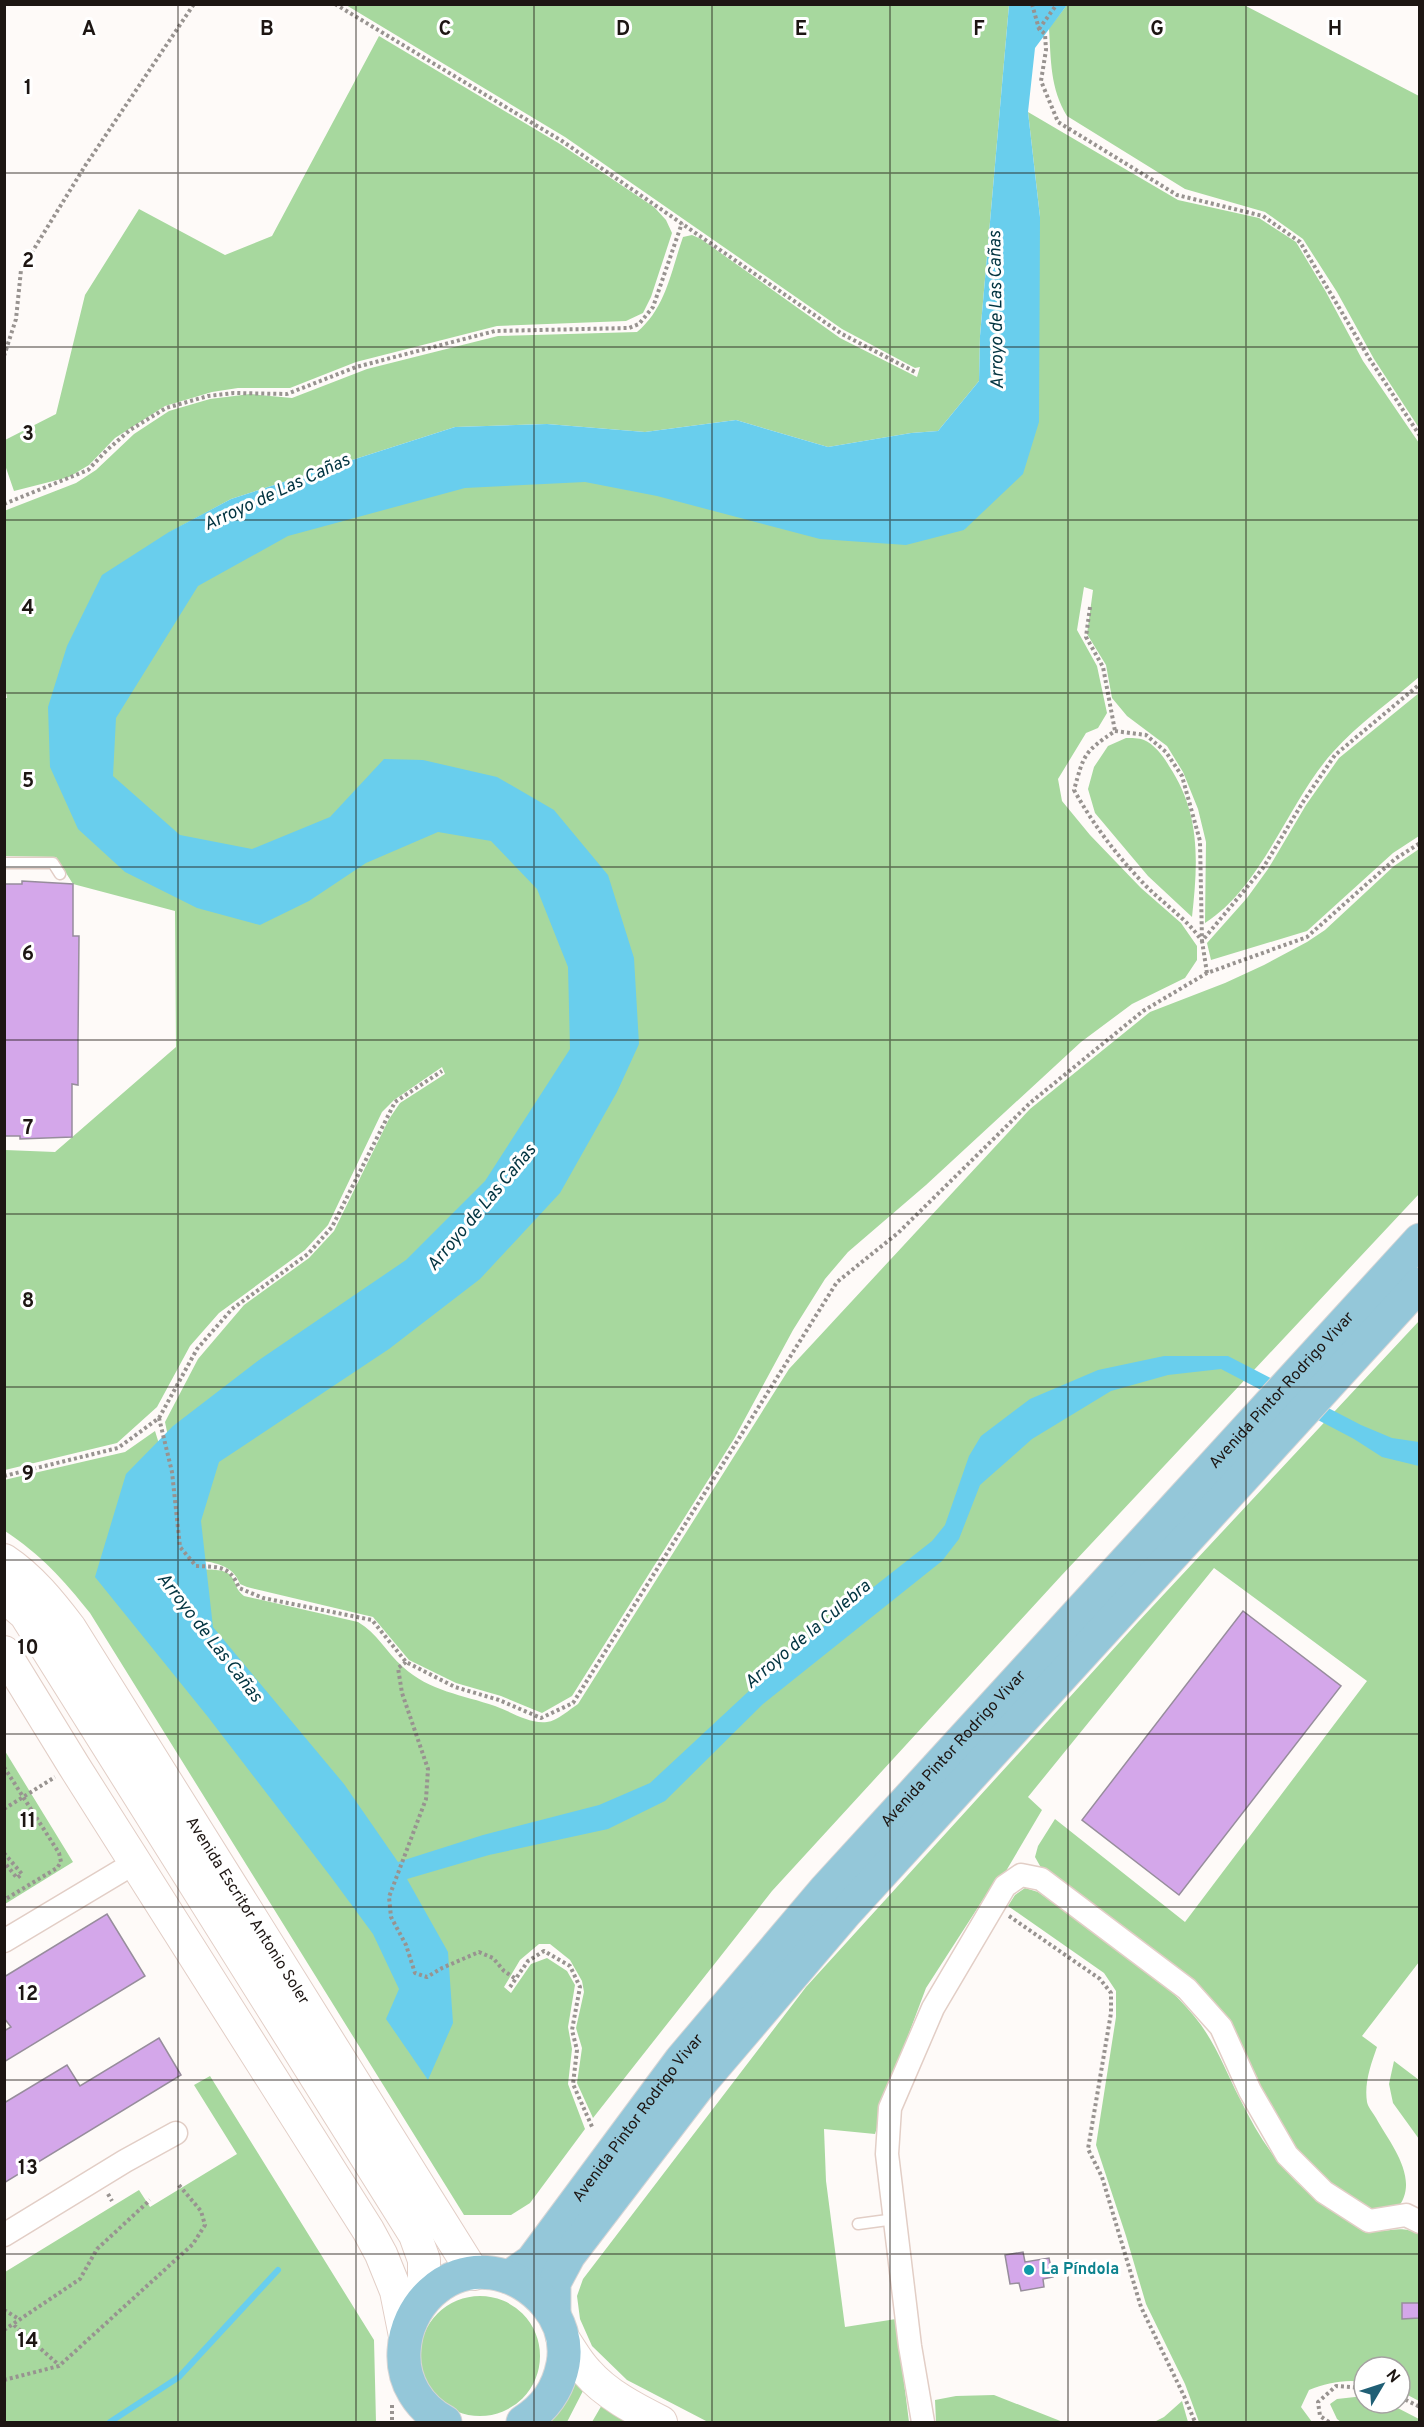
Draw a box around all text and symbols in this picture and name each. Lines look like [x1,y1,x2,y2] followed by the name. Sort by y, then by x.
[82,17,96,43] text: A
[260,17,274,43] text: B
[439,17,451,43] text: C
[616,17,630,43] text: D
[795,17,807,43] text: E
[973,17,985,43] text: F
[1150,17,1164,43] text: G
[1328,17,1342,43] text: H
[24,76,32,102] text: 1
[984,230,1010,389] water label: Arroyo de Las Cañas
[22,249,34,275] text: 2
[22,422,34,448] text: 3
[200,449,355,537] water label: Arroyo de Las Cañas
[22,596,34,622] text: 4
[22,769,34,795] text: 5
[22,942,34,968] text: 6
[23,1116,33,1142] text: 7
[422,1139,542,1276] water label: Arroyo de Las Cañas
[22,1289,34,1315] text: 8
[1205,1308,1359,1473] street label: Avenida Pintor Rodrigo Vivar
[22,1462,34,1488] text: 9
[151,1568,267,1708] water label: Arroyo de Las Cañas
[740,1575,876,1695] water label: Arroyo de la Culebra
[17,1636,39,1662] text: 10
[877,1666,1031,1832] street label: Avenida Pintor Rodrigo Vivar
[20,1809,36,1835] text: 11
[181,1813,313,2009] street label: Avenida Escritor Antonio Soler
[18,1982,38,2008] text: 12
[569,2030,708,2207] street label: Avenida Pintor Rodrigo Vivar
[18,2156,38,2182] text: 13
[1041,2260,1119,2280] place label: La Píndola
[1022,2263,1036,2277] marker: La Píndola
[18,2329,38,2355] text: 14
[1352,2355,1412,2415] north arrow
[1381,2366,1403,2388] text: N

